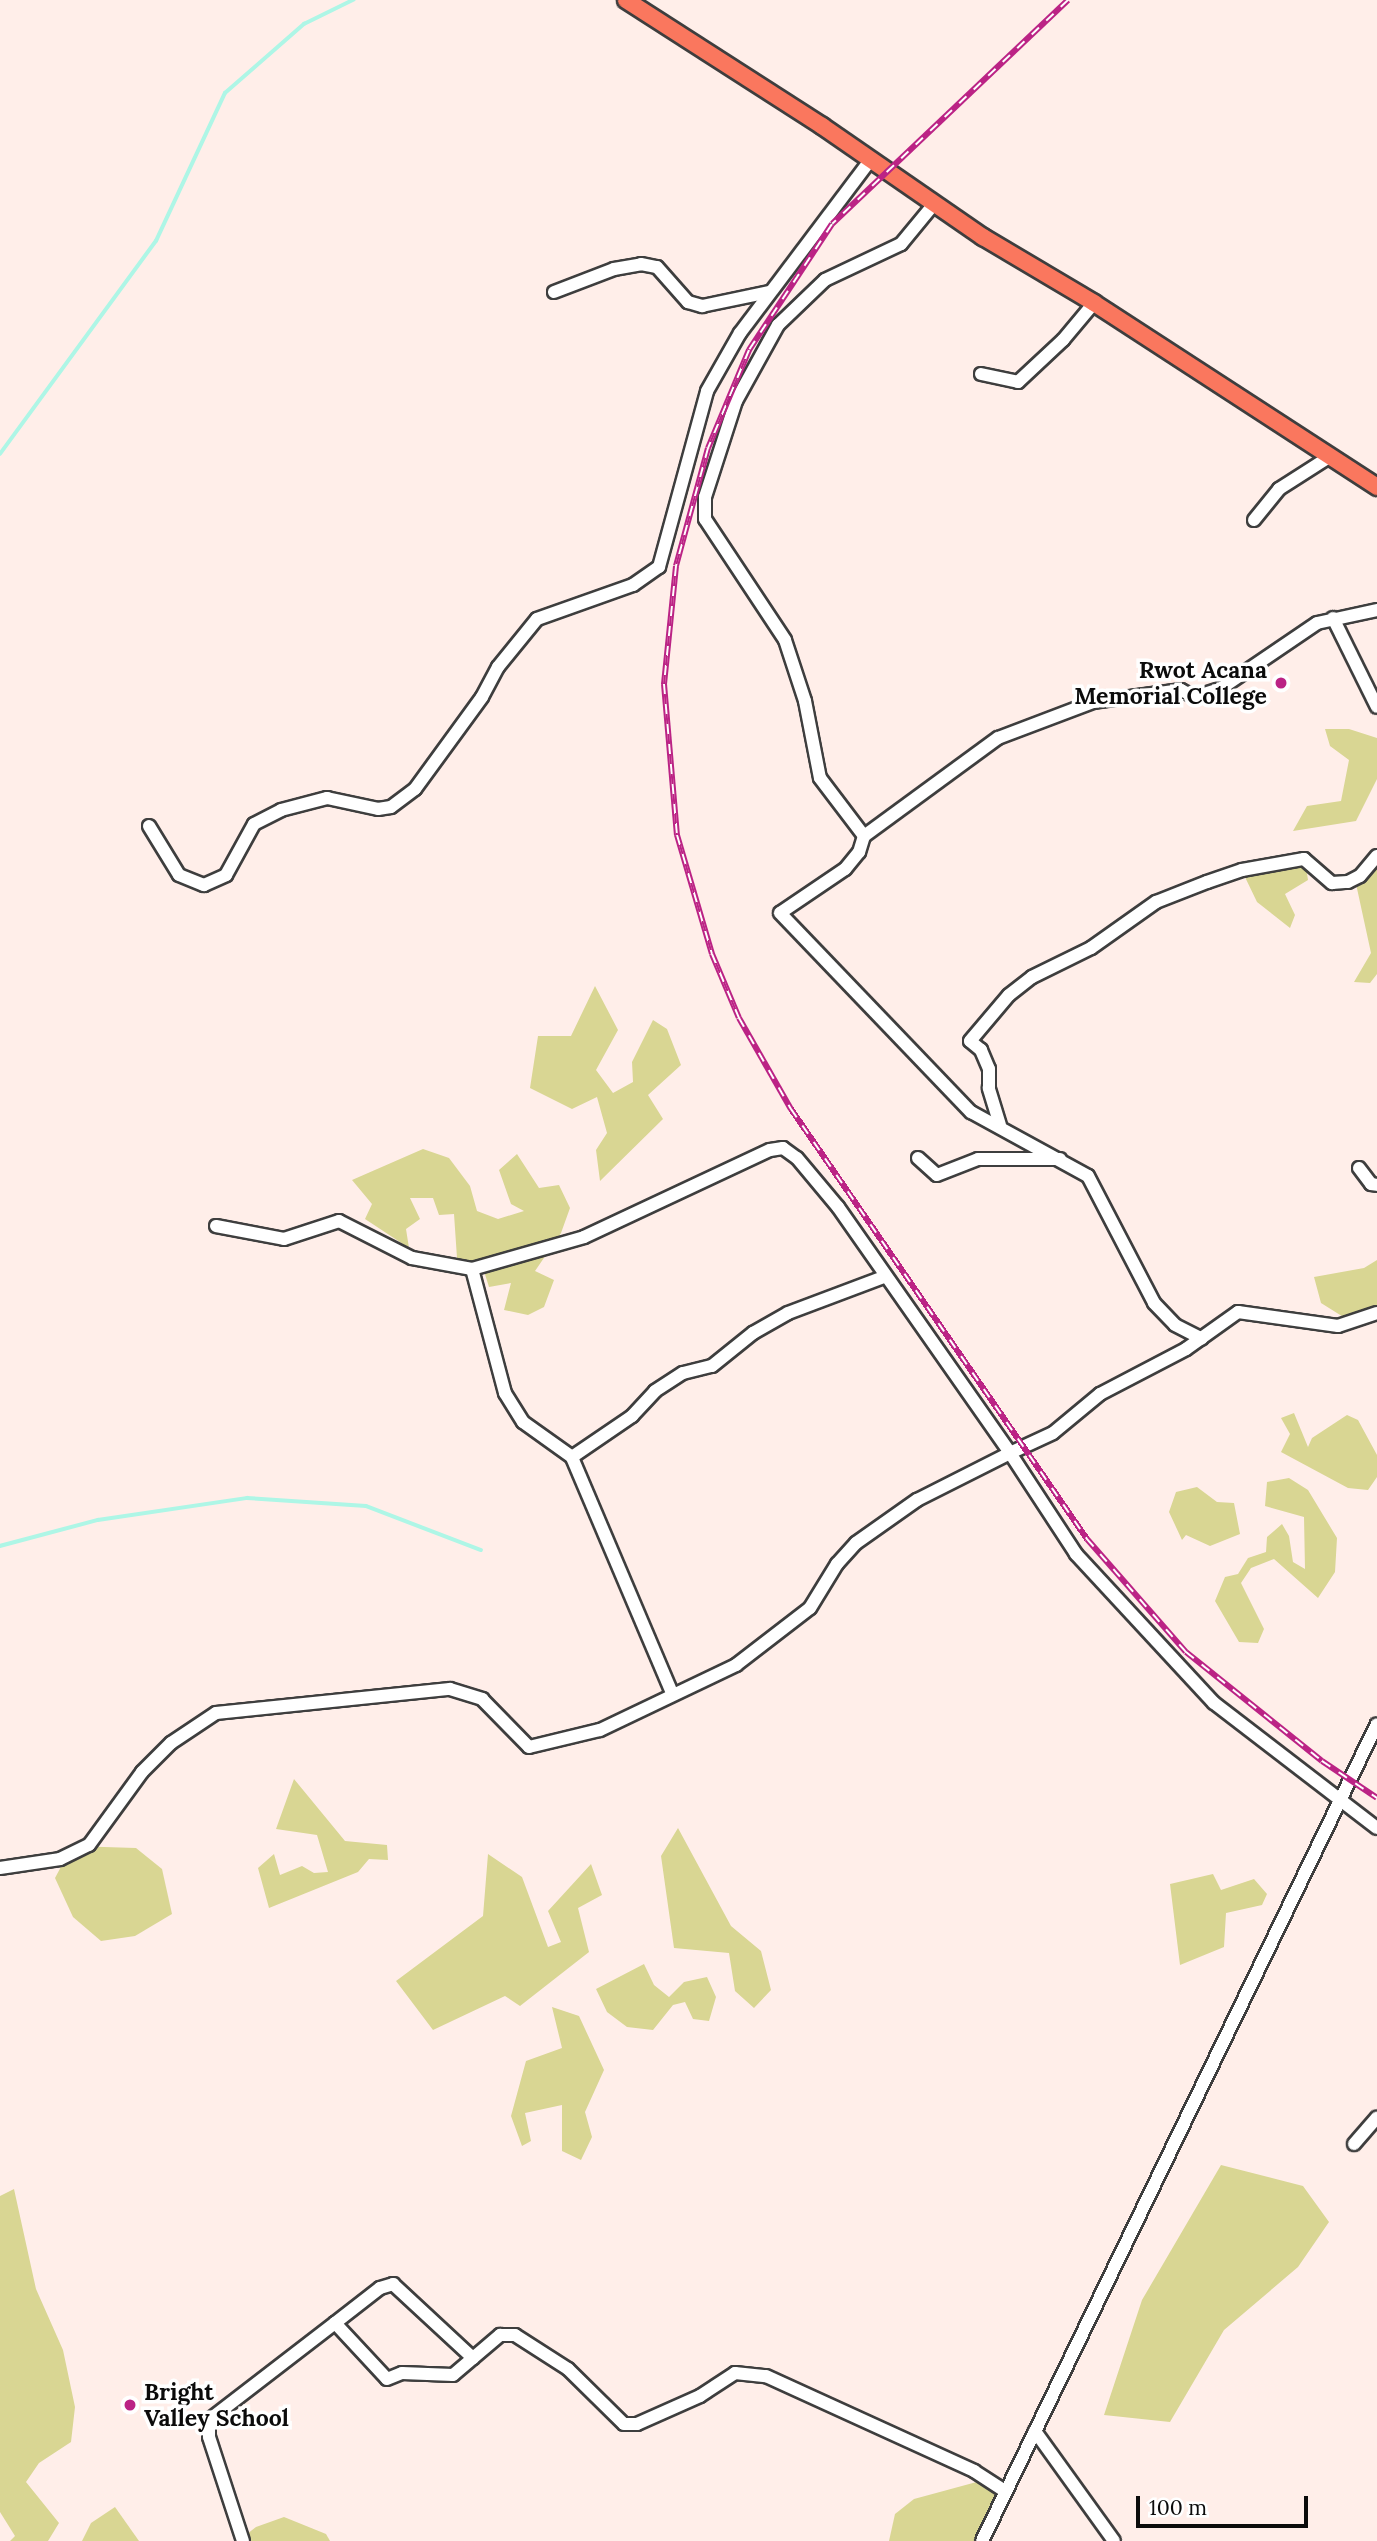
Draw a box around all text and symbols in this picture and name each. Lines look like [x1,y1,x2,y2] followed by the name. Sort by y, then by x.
[1074,656,1267,710] place label: Rwot Acana Memorial College
[1273,675,1289,691] marker: Rwot Acana Memorial College
[144,2378,289,2432] place label: Bright Valley School
[122,2397,138,2413] marker: Bright Valley School
[1139,2482,1310,2526] scale bar
[1149,2494,1207,2521] text: 100 m

